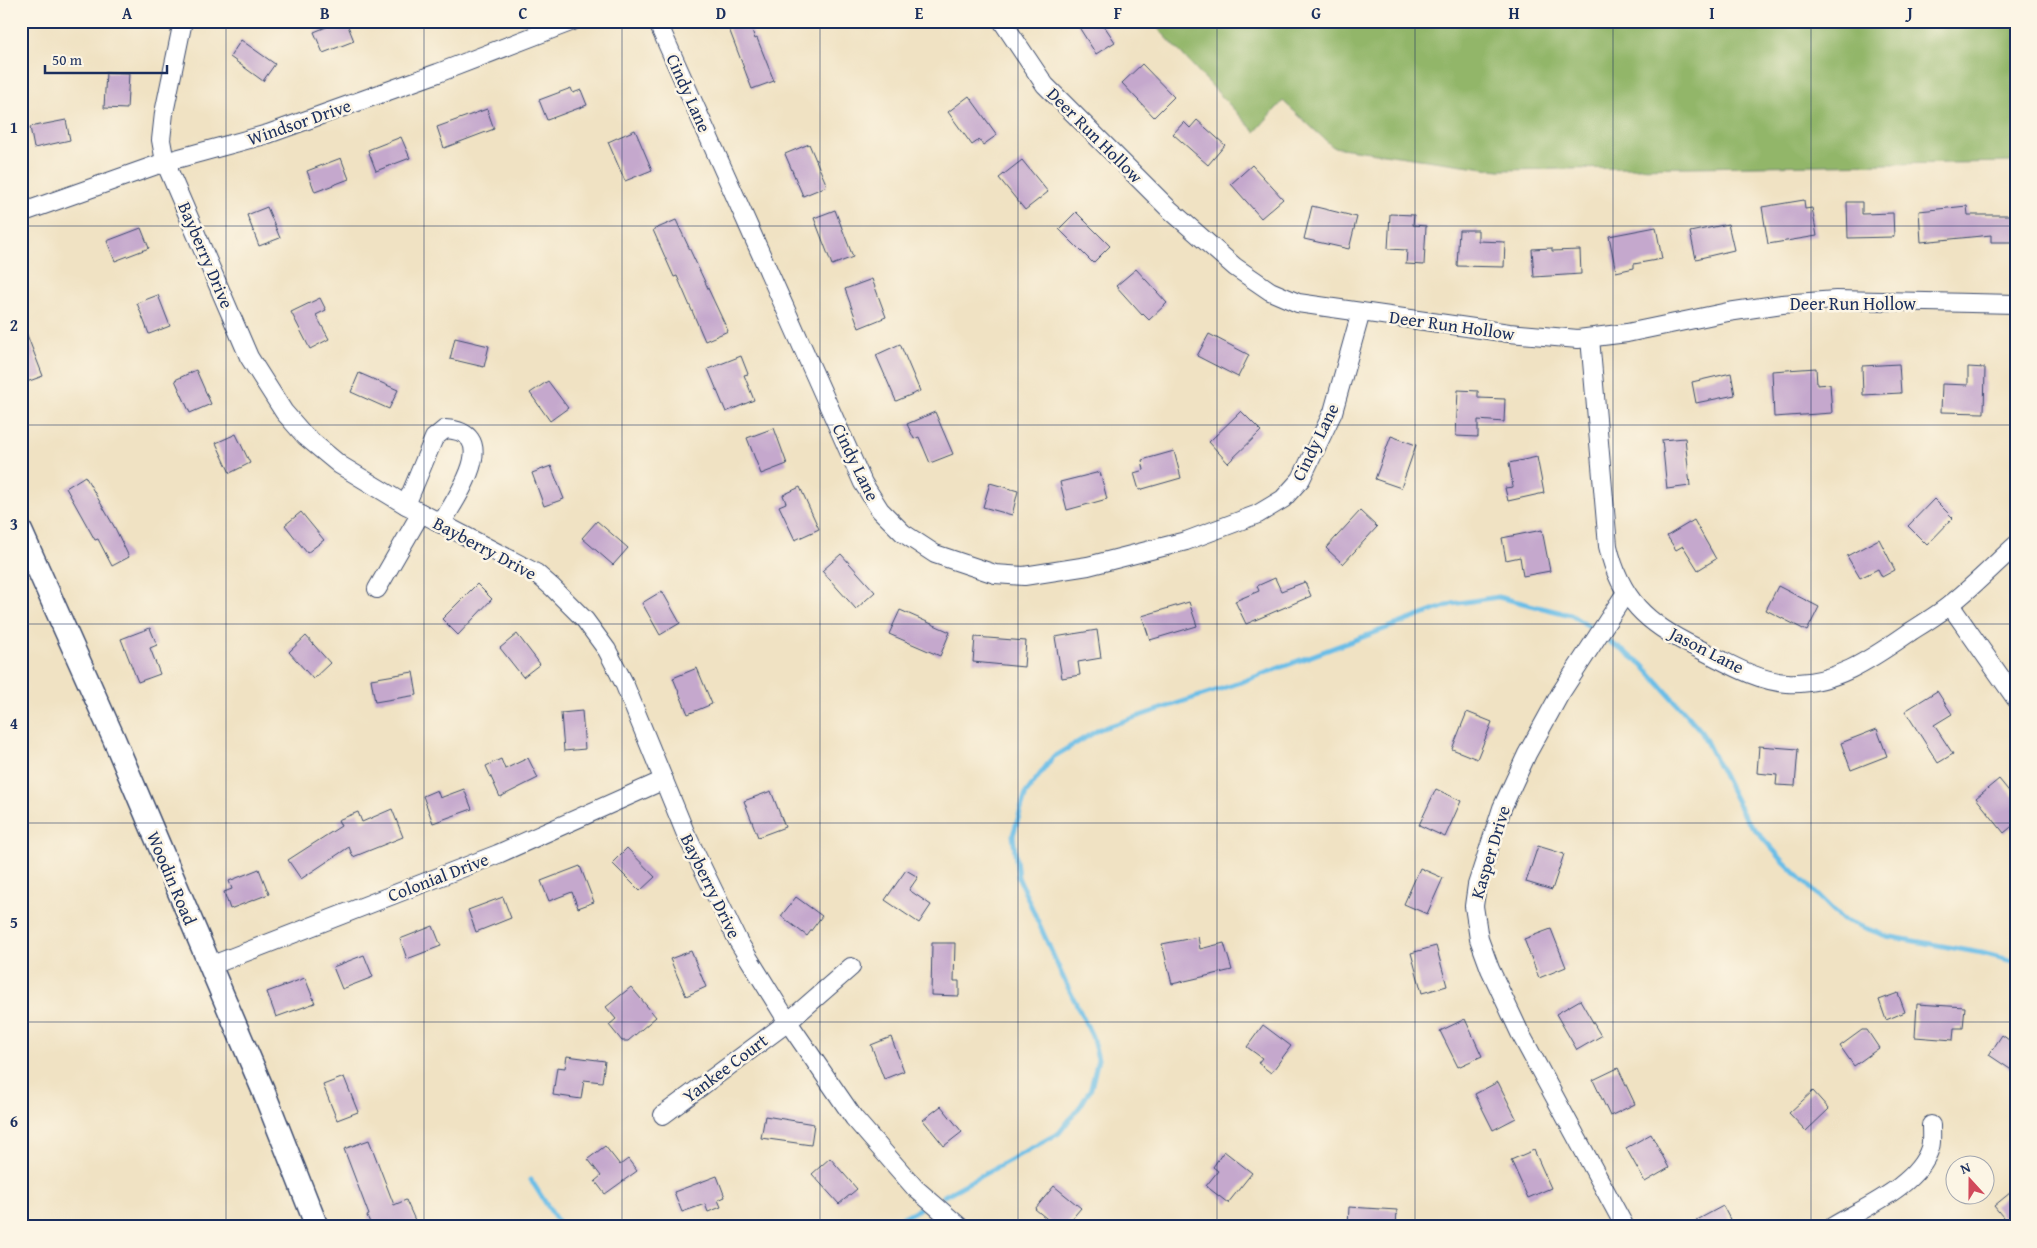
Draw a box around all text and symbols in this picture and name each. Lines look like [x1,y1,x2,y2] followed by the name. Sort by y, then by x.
[122,1,133,25] text: A
[320,1,330,25] text: B
[518,1,528,25] text: C
[716,1,726,25] text: D
[915,1,924,25] text: E
[1114,1,1122,25] text: F
[1311,1,1321,25] text: G
[1508,1,1520,25] text: H
[1709,1,1715,25] text: I
[1904,1,1913,25] text: J
[45,42,168,74] scale bar
[52,49,83,70] text: 50 m
[660,49,718,137] street label: Cindy Lane
[1041,81,1149,189] street label: Deer Run Hollow
[243,92,355,152] street label: Windsor Drive
[10,115,18,139] text: 1
[171,197,241,313] street label: Bayberry Drive
[1790,290,1916,317] street label: Deer Run Hollow
[1388,303,1517,347] street label: Deer Run Hollow
[10,313,18,337] text: 2
[1285,399,1345,485] street label: Cindy Lane
[826,419,886,505] street label: Cindy Lane
[429,509,541,587] street label: Bayberry Drive
[10,512,18,536] text: 3
[1663,619,1749,680] street label: Jason Lane
[10,711,18,735] text: 4
[1463,802,1517,902] street label: Kasper Drive
[140,827,204,929] street label: Woodin Road
[674,829,748,943] street label: Bayberry Drive
[384,845,492,909] street label: Colonial Drive
[10,910,18,934] text: 5
[677,1027,774,1109] street label: Yankee Court
[10,1109,18,1133] text: 6
[1944,1156,1994,1206] north arrow
[1957,1157,1974,1179] text: N

